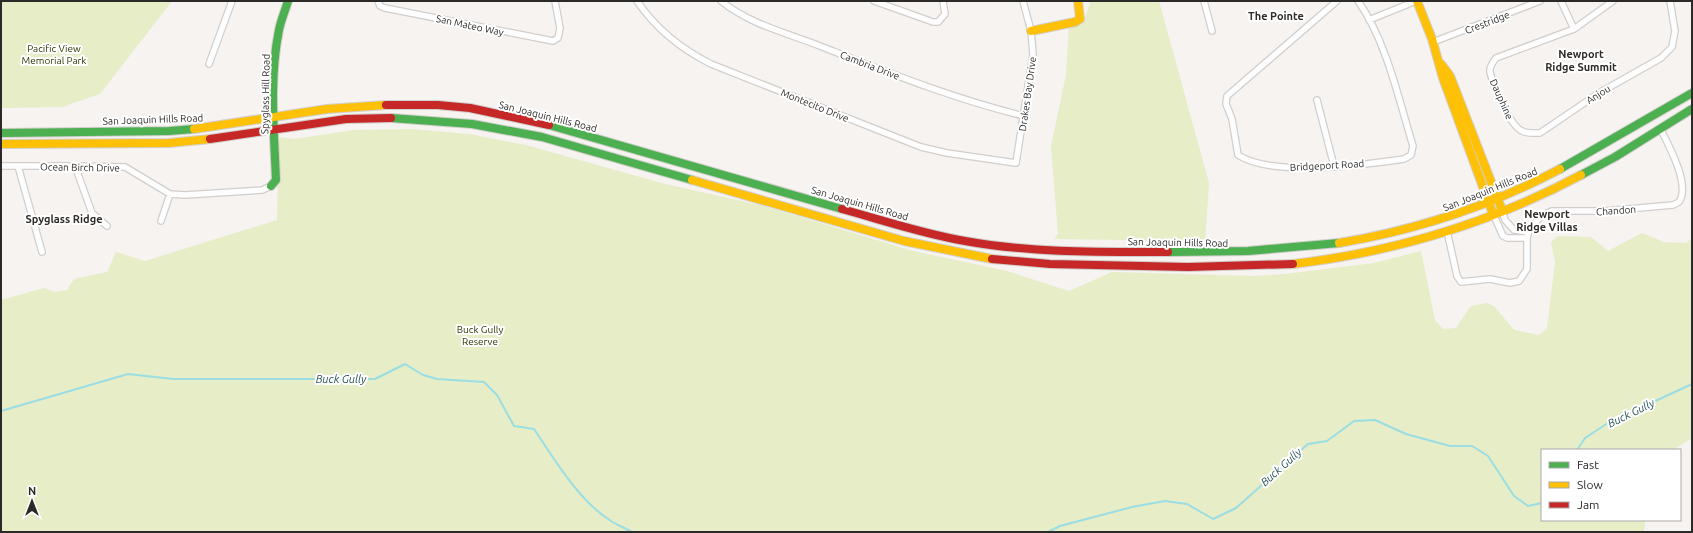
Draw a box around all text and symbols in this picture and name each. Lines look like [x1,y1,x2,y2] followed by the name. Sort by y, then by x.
[1463,9,1511,36] street label: Crestridge
[1248,10,1304,22] district label: The Pointe
[435,13,505,38] street label: San Mateo Way
[22,43,86,66] park label: Pacific View Memorial Park
[1545,48,1617,73] district label: Newport Ridge Summit
[838,49,901,82] street label: Cambria Drive
[259,54,272,134] street label: Spyglass Hill Road
[1017,56,1038,132] street label: Drakes Bay Drive
[1488,77,1515,121] street label: Dauphine
[1584,83,1612,106] street label: Anjou
[779,87,850,124] street label: Montecito Drive
[498,99,598,134] street label: San Joaquin Hills Road
[103,112,204,127] street label: San Joaquin Hills Road
[1290,158,1365,173] street label: Bridgeport Road
[40,161,120,174] street label: Ocean Birch Drive
[1441,165,1539,213] street label: San Joaquin Hills Road
[810,184,910,223] street label: San Joaquin Hills Road
[1596,204,1636,217] street label: Chandon
[1516,208,1578,233] district label: Newport Ridge Villas
[25,213,103,225] district label: Spyglass Ridge
[1128,236,1229,249] street label: San Joaquin Hills Road
[457,324,503,347] park label: Buck Gully Reserve
[316,373,367,385] water label: Buck Gully
[1606,396,1657,429] water label: Buck Gully
[1258,445,1304,488] water label: Buck Gully
[1541,449,1681,521] legend
[1577,458,1599,471] text: Fast
[1577,478,1603,491] text: Slow
[12,481,52,521] north arrow
[28,485,36,497] text: N
[1577,498,1599,511] text: Jam

